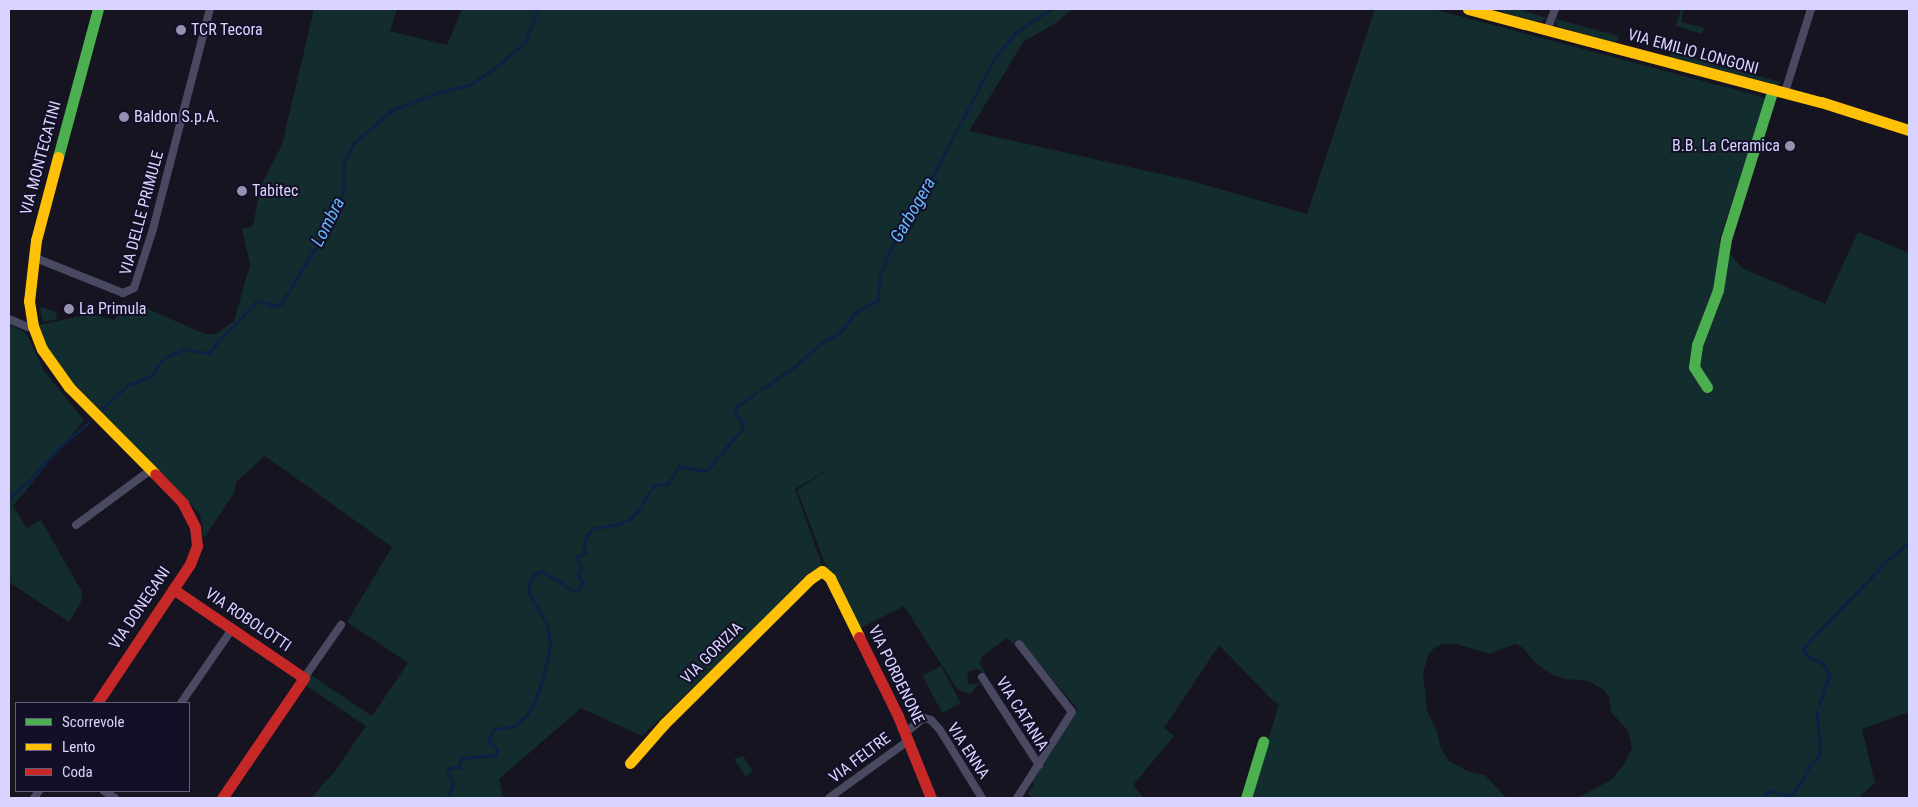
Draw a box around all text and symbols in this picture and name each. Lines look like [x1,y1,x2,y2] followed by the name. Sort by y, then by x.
[191,20,263,40] place label: TCR Tecora
[175,24,187,36] marker: TCR Tecora
[1626,25,1760,79] street label: VIA EMILIO LONGONI
[17,99,65,217] street label: VIA MONTECATINI
[134,107,220,127] place label: Baldon S.p.A.
[118,111,130,123] marker: Baldon S.p.A.
[1672,136,1780,156] place label: B.B. La Ceramica
[1784,140,1796,152] marker: B.B. La Ceramica
[116,149,168,277] street label: VIA DELLE PRIMULE
[886,174,940,246] water label: Garbogera
[252,181,298,201] place label: Tabitec
[236,185,248,197] marker: Tabitec
[307,194,349,250] water label: Lombra
[79,299,146,319] place label: La Primula
[63,303,75,315] marker: La Primula
[105,563,175,653] street label: VIA DONEGANI
[201,584,295,656] street label: VIA ROBOLOTTI
[677,618,747,688] street label: VIA GORIZIA
[864,622,928,728] street label: VIA PORDENONE
[992,674,1052,754] street label: VIA CATANIA
[15,702,190,792] legend
[62,713,124,731] text: Scorrevole
[943,719,993,783] street label: VIA ENNA
[826,729,894,787] street label: VIA FELTRE
[62,738,95,756] text: Lento
[62,763,93,781] text: Coda

